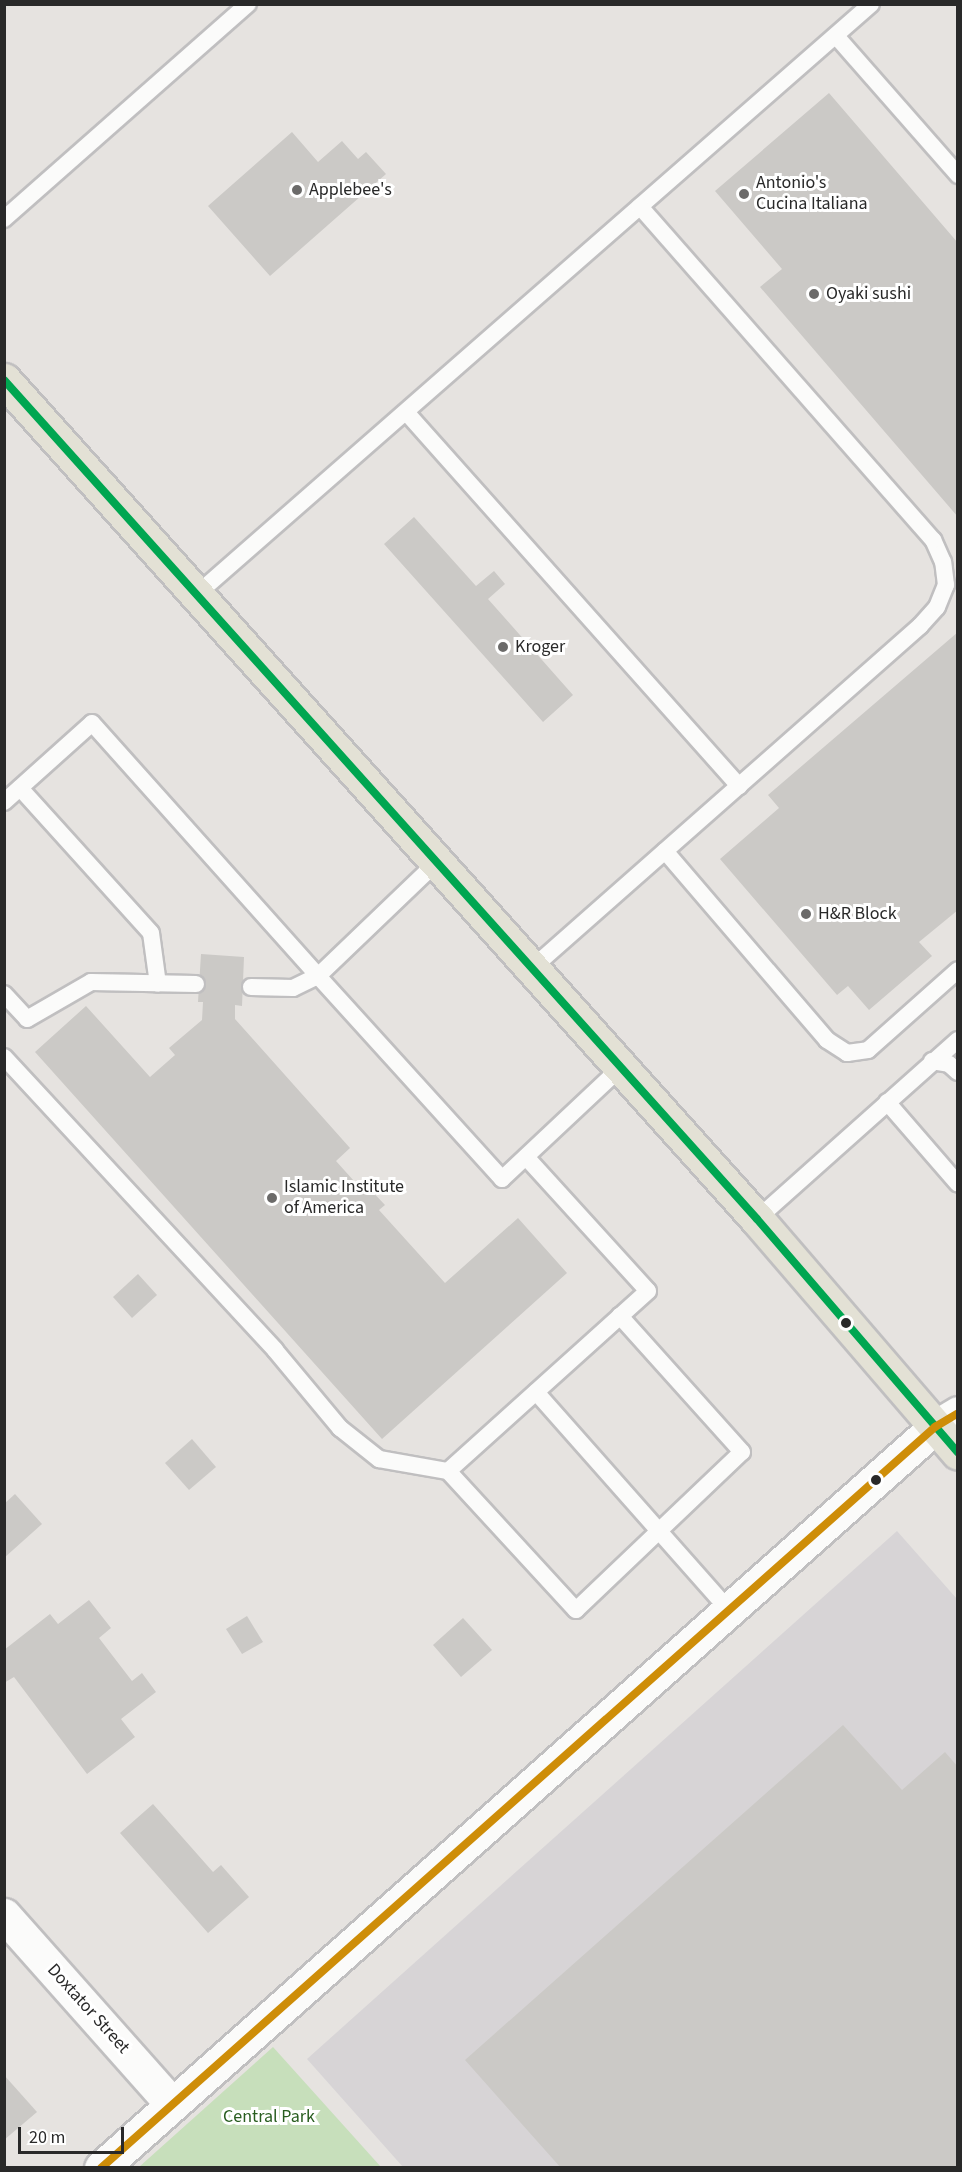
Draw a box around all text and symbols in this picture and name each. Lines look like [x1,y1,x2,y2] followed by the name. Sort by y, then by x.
[756,173,868,216] place label: Antonio's Cucina Italiana
[309,179,392,201] place label: Applebee's
[290,183,304,197] marker: Applebee's
[737,187,751,201] marker: Antonio's Cucina Italiana
[826,283,911,305] place label: Oyaki sushi
[807,287,821,301] marker: Oyaki sushi
[515,636,565,658] place label: Kroger
[496,640,510,654] marker: Kroger
[818,903,897,925] place label: H&R Block
[799,907,813,921] marker: H&R Block
[284,1177,404,1220] place label: Islamic Institute of America
[265,1191,279,1205] marker: Islamic Institute of America
[840,1317,852,1329] unlabelled marker
[870,1474,882,1486] unlabelled marker
[42,1960,134,2058] street label: Doxtator Street
[223,2106,315,2128] park label: Central Park
[21,2115,128,2153] scale bar
[29,2125,65,2150] text: 20 m

